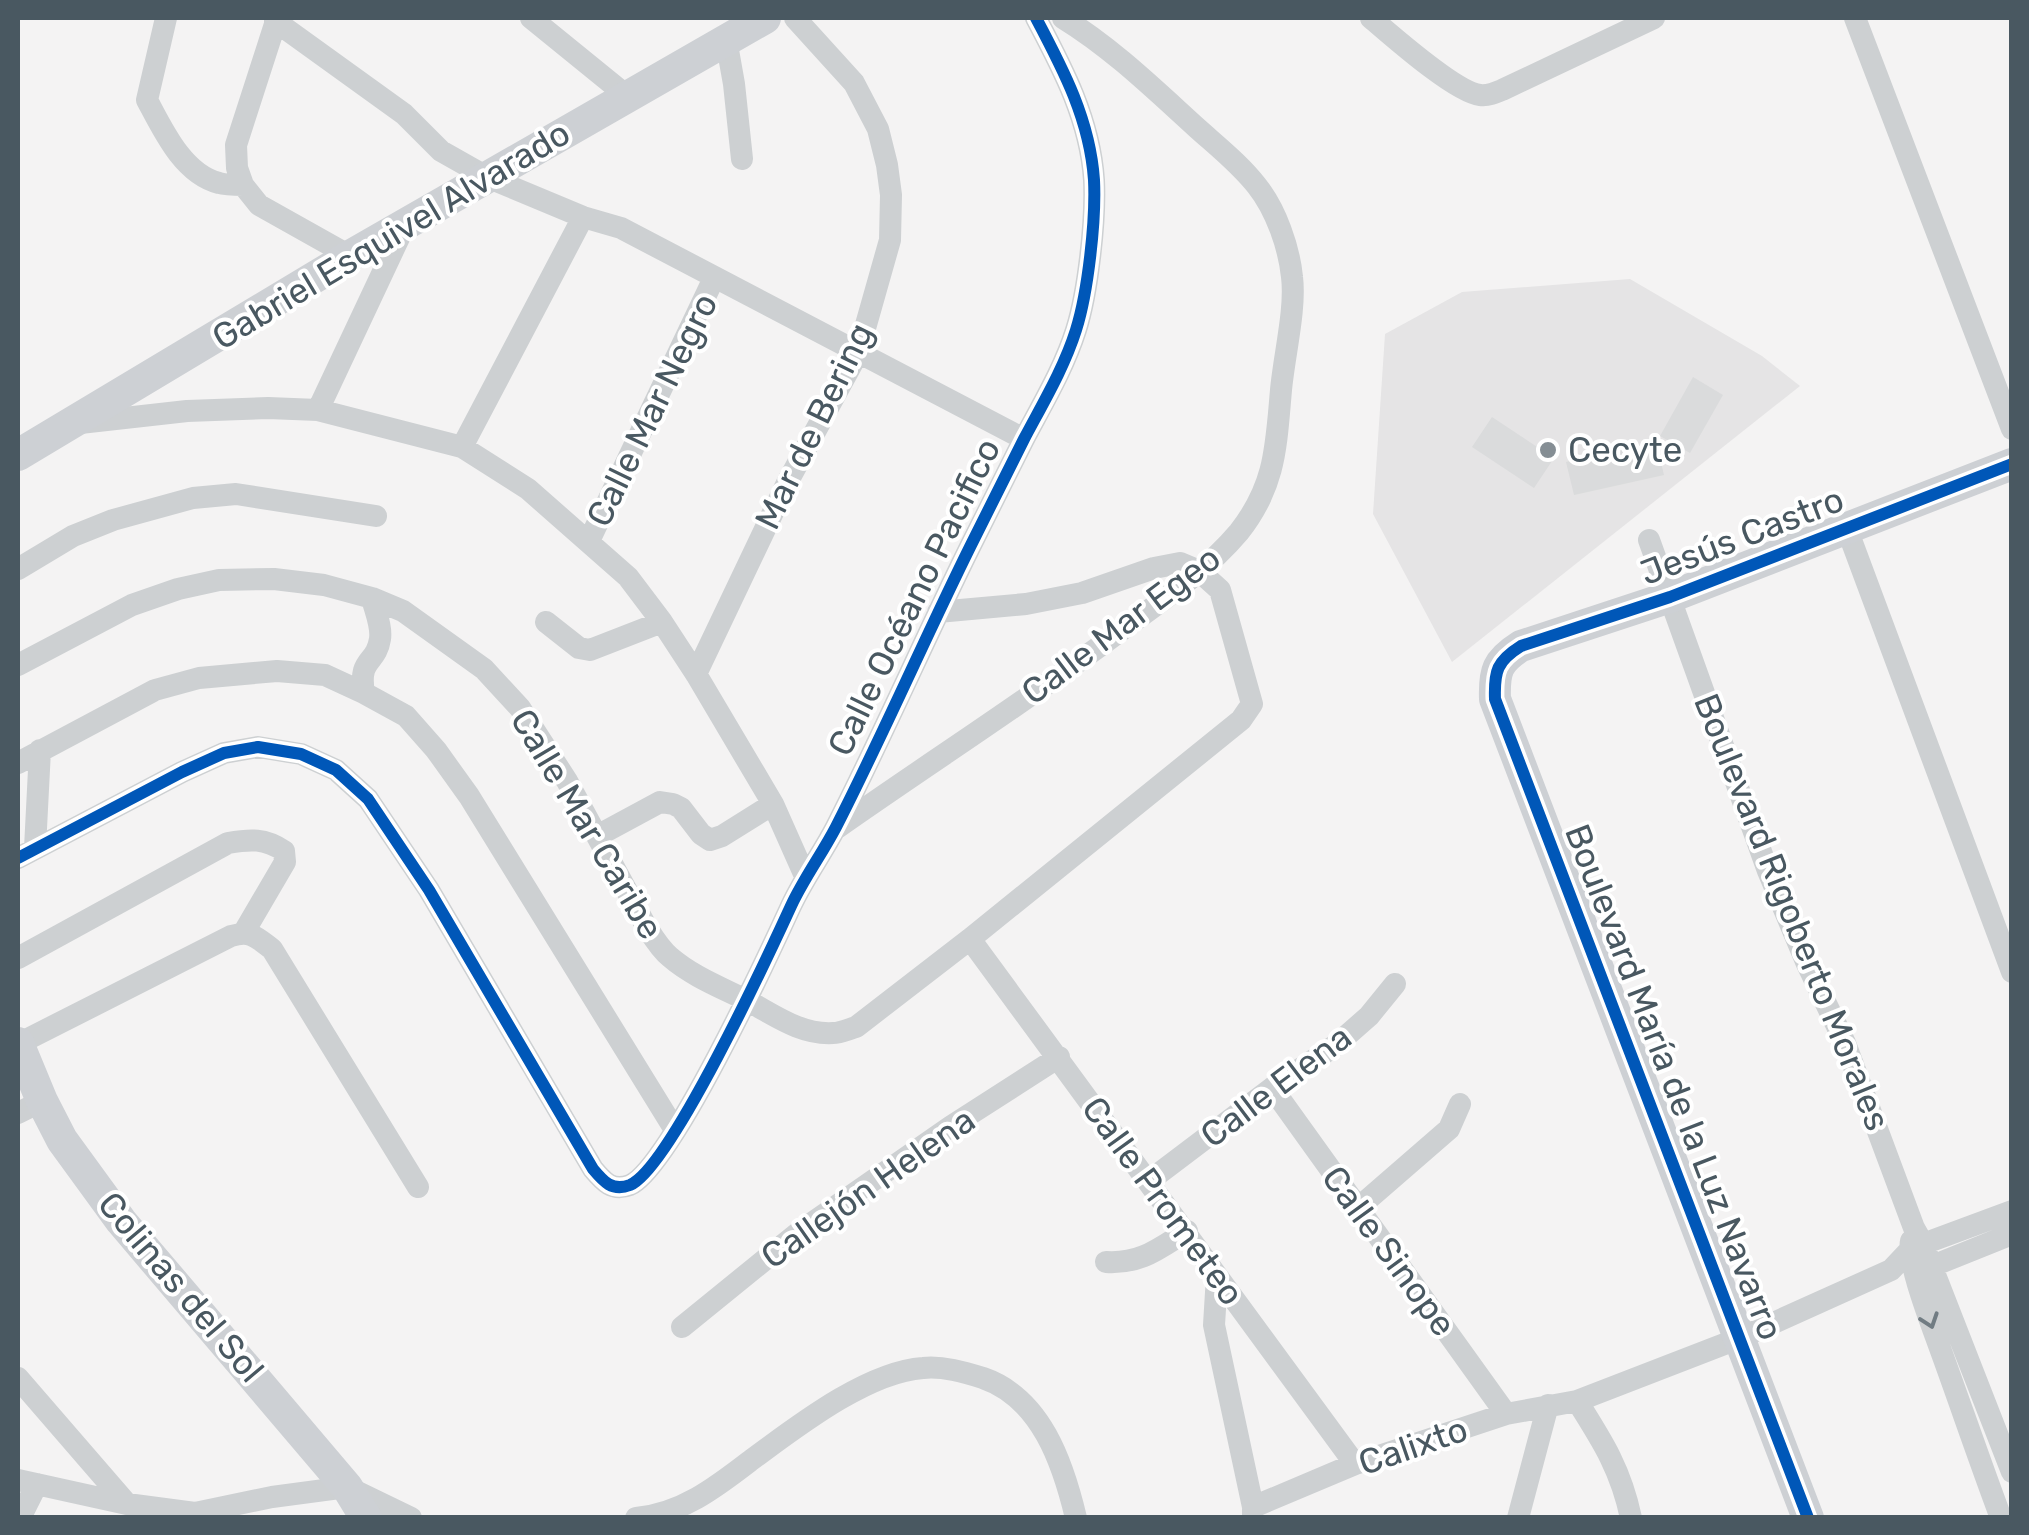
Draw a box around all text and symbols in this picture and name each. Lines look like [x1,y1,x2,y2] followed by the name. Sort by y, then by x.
[205,112,577,358] street label: Gabriel Esquivel Alvarado
[577,287,727,533] street label: Calle Mar Negro
[746,316,882,536] street label: Mar de Bering
[1568,429,1682,471] place label: Cecyte
[819,432,1009,762] street label: Calle Océano Pacifico
[1537,439,1559,461] marker: Cecyte
[1634,478,1850,594] street label: Jesús Castro
[1013,537,1229,713] street label: Calle Mar Egeo
[1685,688,1899,1136] street label: Boulevard Rigoberto Morales
[502,701,672,947] street label: Calle Mar Caribe
[1556,818,1792,1346] street label: Boulevard María de la Luz Navarro
[1192,1016,1360,1156] street label: Calle Elena
[1073,1089,1253,1313] street label: Calle Prometeo
[753,1099,983,1277] street label: Callejón Helena
[1313,1158,1465,1344] street label: Calle Sinope
[89,1183,273,1391] street label: Colinas del Sol
[1918,1311,1939,1328] one-way arrow
[1353,1408,1473,1484] street label: Calixto

